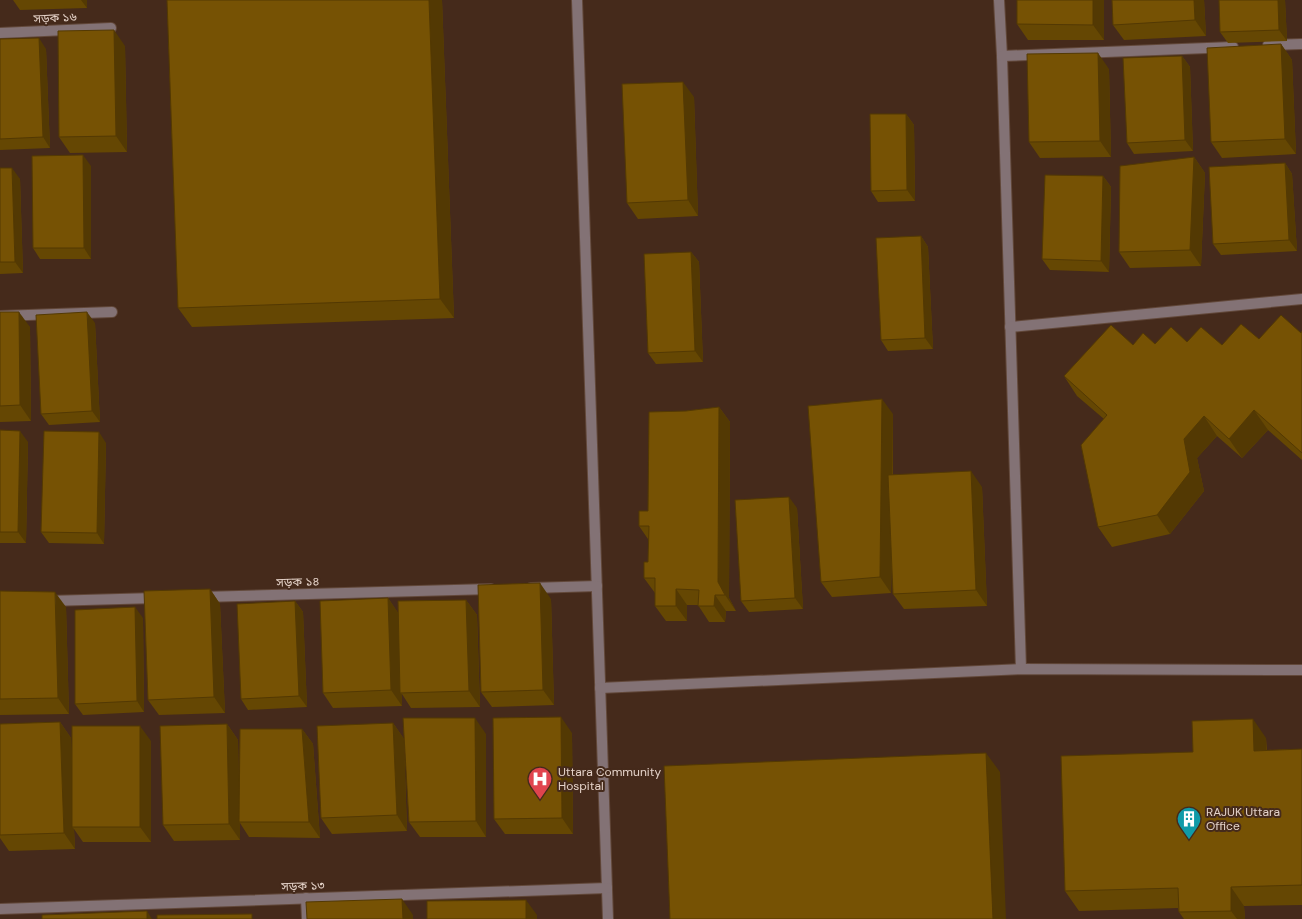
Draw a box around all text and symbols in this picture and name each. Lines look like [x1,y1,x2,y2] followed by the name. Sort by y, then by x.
[32,9,77,27] street label: সড়ক ১৬
[275,573,320,591] street label: সড়ক ১৪
[558,764,661,794] place label: Uttara Community Hospital
[527,766,553,800] hospital icon: Uttara Community Hospital
[1206,804,1280,834] place label: RAJUK Uttara Office
[1176,806,1202,840] building icon: RAJUK Uttara Office
[280,877,325,895] street label: সড়ক ১৩

